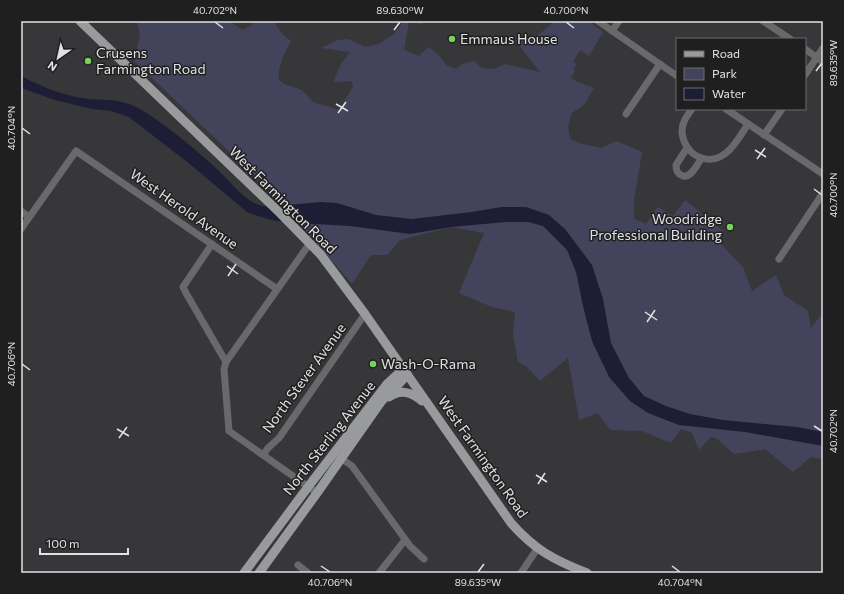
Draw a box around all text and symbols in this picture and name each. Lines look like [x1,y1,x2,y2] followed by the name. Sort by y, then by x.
[193,4,237,16] text: 40.702°N
[376,4,424,16] text: 89.630°W
[543,4,589,16] text: 40.700°N
[460,30,557,47] place label: Emmaus House
[447,34,457,44] marker: Emmaus House
[38,38,78,78] north arrow
[676,38,806,110] legend
[827,40,839,86] text: 89.635°W
[96,44,206,77] place label: Crusens Farmington Road
[712,46,740,60] text: Road
[83,56,93,66] marker: Crusens Farmington Road
[45,59,59,74] text: N
[712,66,738,80] text: Park
[712,86,746,100] text: Water
[5,106,17,150] text: 40.704°N
[226,142,341,257] street label: West Farmington Road
[127,165,242,252] street label: West Herold Avenue
[827,172,839,218] text: 40.700°N
[589,210,722,243] place label: Woodridge Professional Building
[725,222,735,232] marker: Woodridge Professional Building
[258,320,349,436] street label: North Stever Avenue
[5,342,17,386] text: 40.706°N
[381,355,476,372] place label: Wash-O-Rama
[368,359,378,369] marker: Wash-O-Rama
[279,377,378,498] street label: North Sterling Avenue
[435,392,532,521] street label: West Farmington Road
[827,409,839,453] text: 40.702°N
[40,530,128,556] scale bar
[46,536,80,550] text: 100 m
[308,576,352,588] text: 40.706°N
[455,576,501,588] text: 89.635°W
[658,576,702,588] text: 40.704°N

